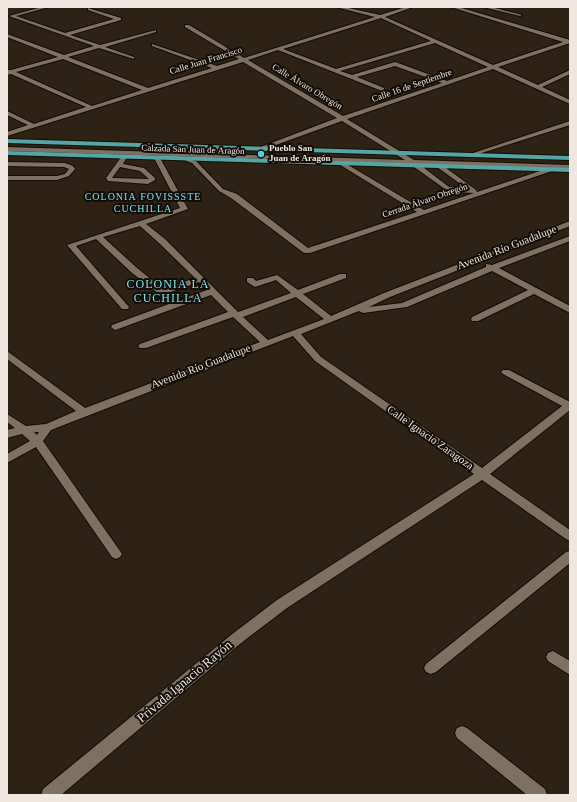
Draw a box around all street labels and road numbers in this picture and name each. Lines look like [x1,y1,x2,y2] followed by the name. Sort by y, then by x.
[169,45,243,77] street label: Calle Juan Francisco
[270,62,344,112] street label: Calle Álvaro Obregón
[370,67,454,105] street label: Calle 16 de Septiembre
[141,143,245,157] street label: Calzada San Juan de Aragón
[381,181,469,221] street label: Cerrada Álvaro Obregón
[455,223,559,273] street label: Avenida Río Guadalupe
[149,342,253,392] street label: Avenida Río Guadalupe
[384,403,476,473] street label: Calle Ignacio Zaragoza
[134,638,236,726] street label: Privada Ignacio Rayón

